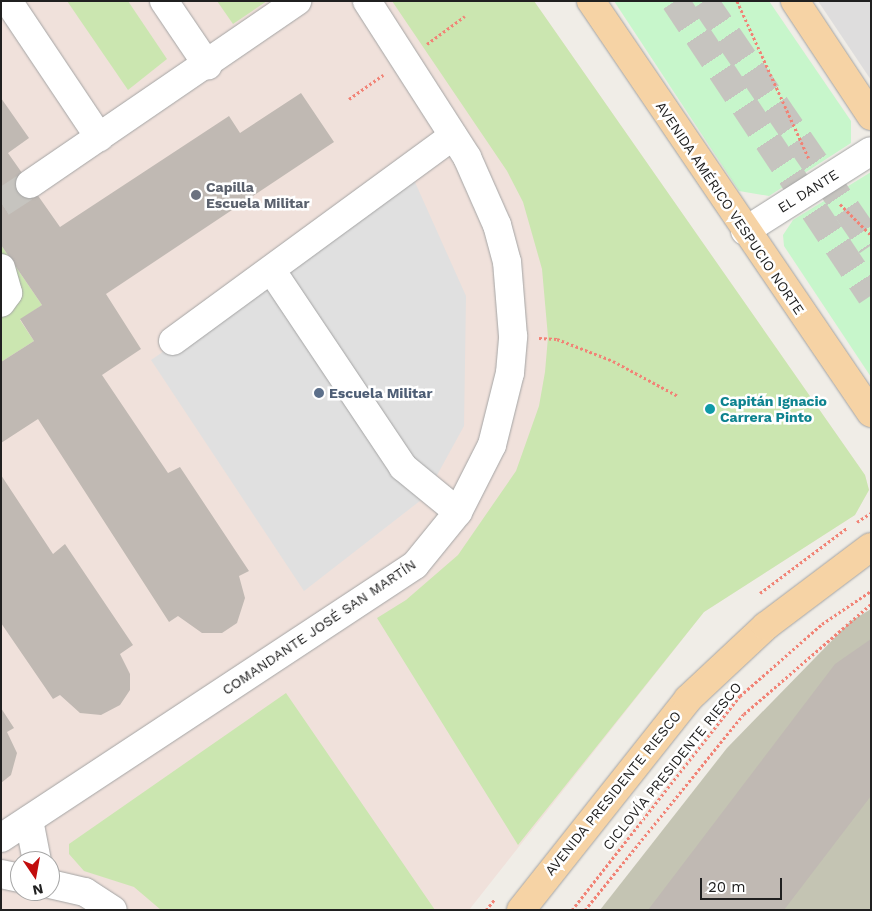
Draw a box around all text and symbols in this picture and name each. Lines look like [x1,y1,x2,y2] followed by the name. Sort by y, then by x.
[652,98,808,318] street label: AVENIDA AMÉRICO VESPUCIO NORTE
[774,166,842,216] street label: EL DANTE
[206,179,310,212] place label: Capilla Escuela Militar
[190,189,202,201] marker: Capilla Escuela Militar
[329,385,433,401] place label: Escuela Militar
[313,387,325,399] marker: Escuela Militar
[720,393,827,426] place label: Capitán Ignacio Carrera Pinto
[704,403,716,415] marker: Capitán Ignacio Carrera Pinto
[219,556,419,698] street label: COMANDANTE JOSÉ SAN MARTÍN
[599,678,745,854] street label: CICLOVÍA PRESIDENTE RIESCO
[541,707,685,879] street label: AVENIDA PRESIDENTE RIESCO
[10,851,60,901] north arrow
[702,868,784,900] scale bar
[708,878,746,896] text: 20 m
[31,881,45,899] text: N

